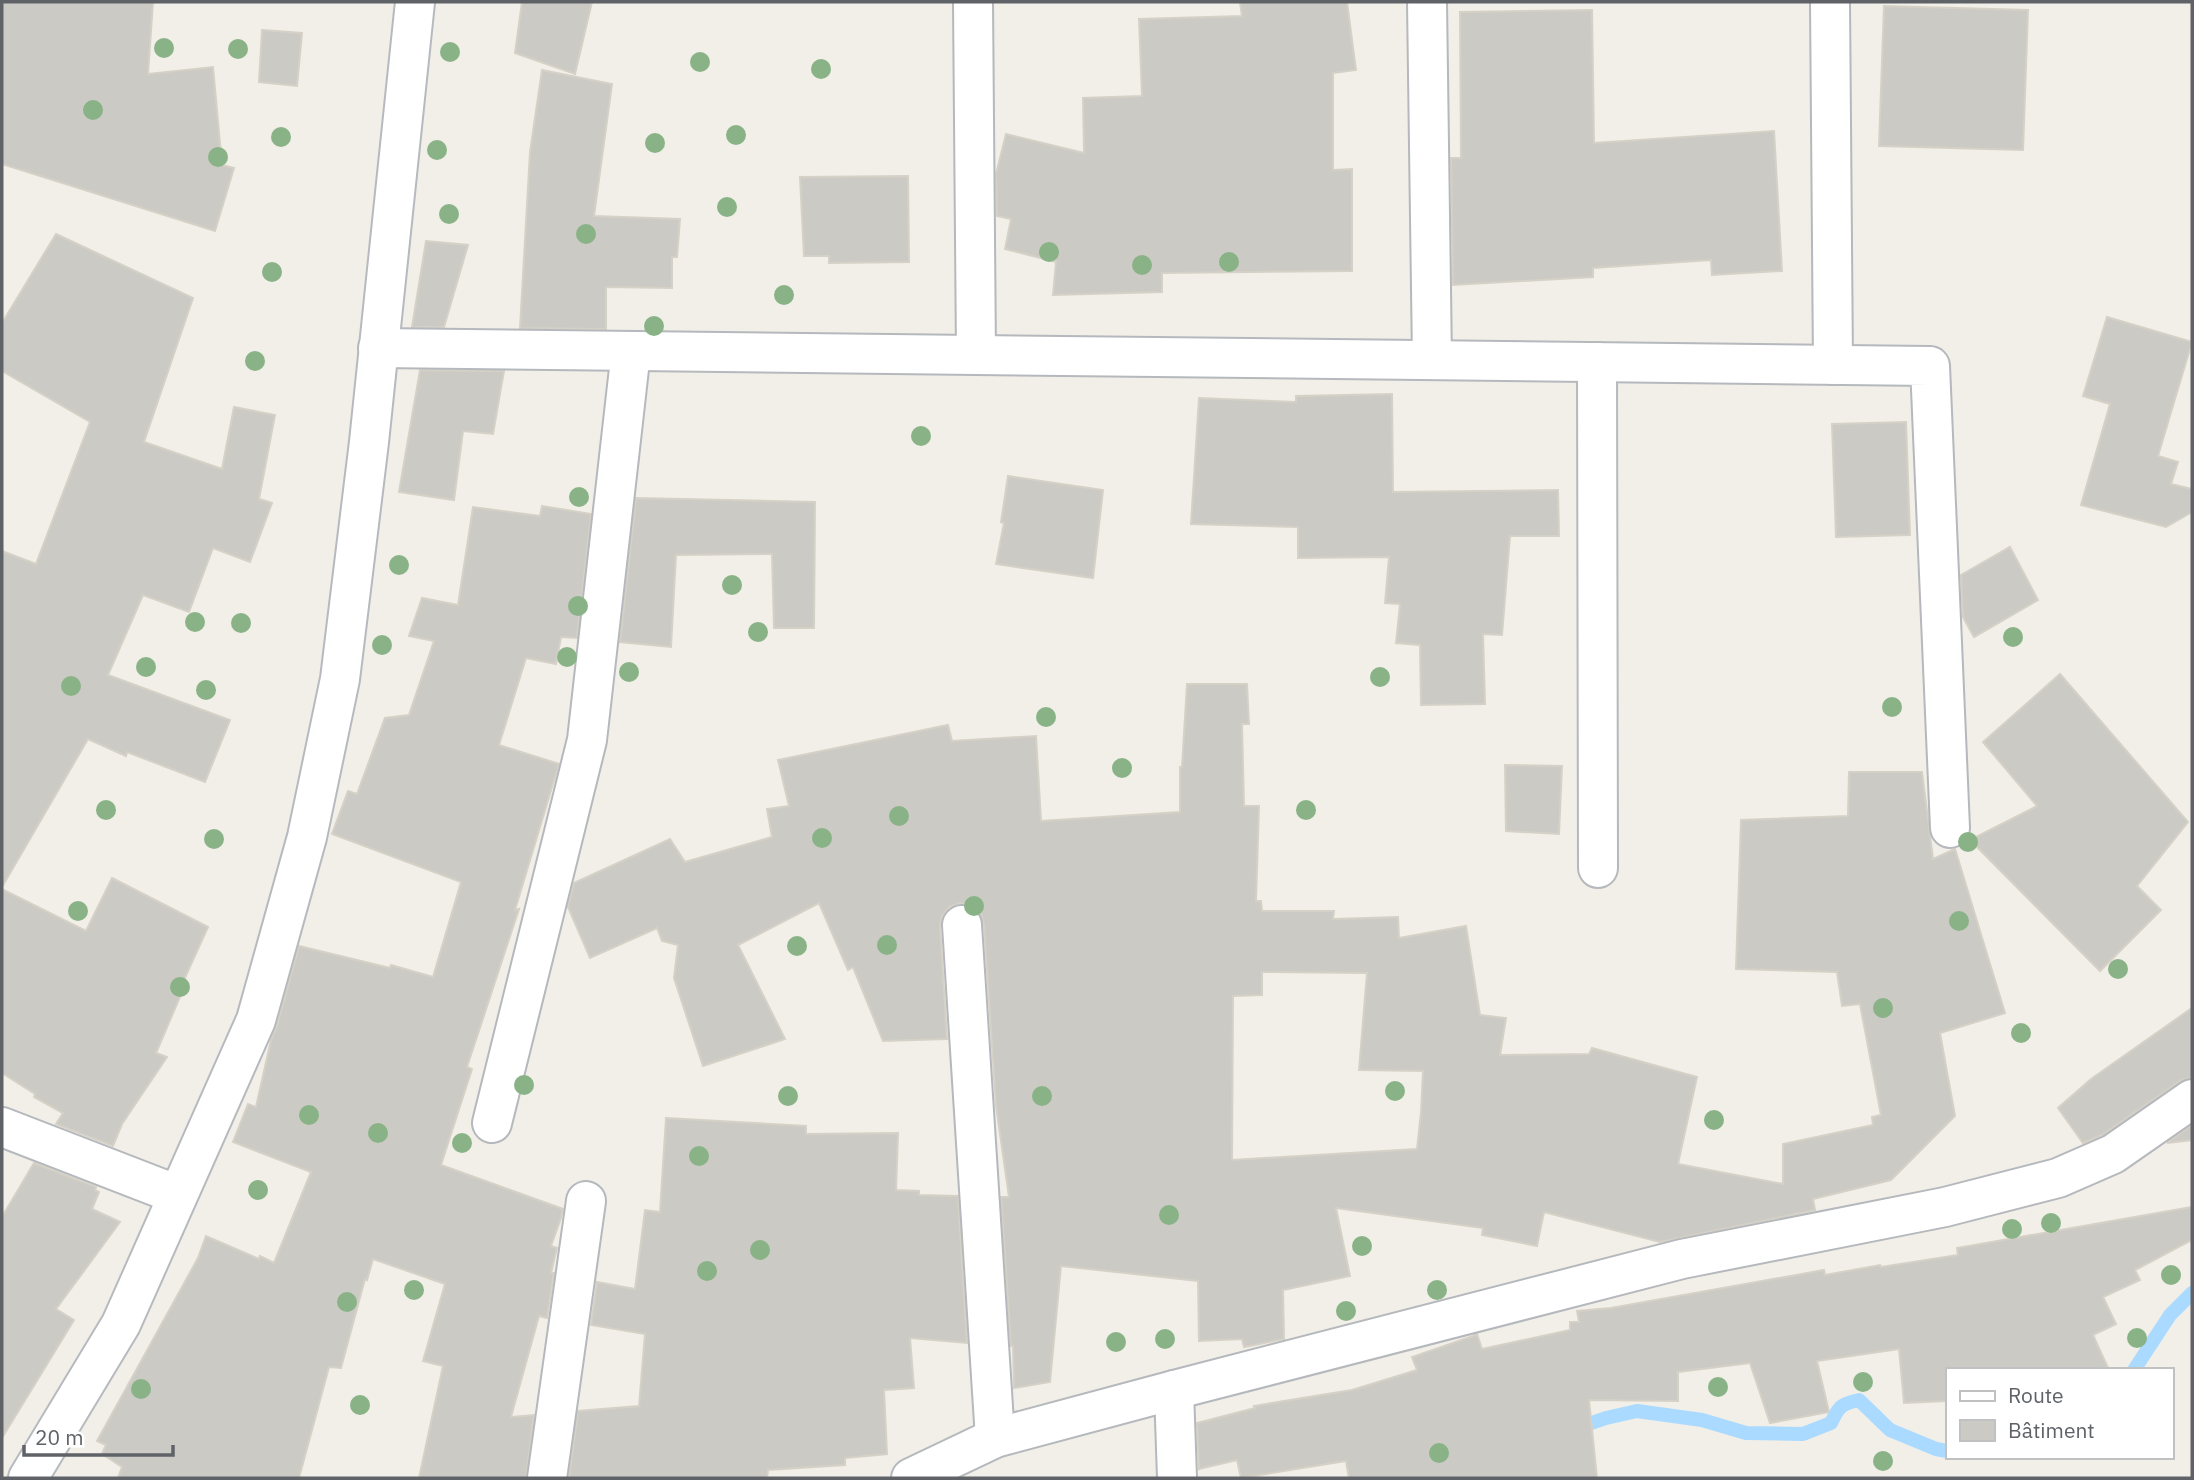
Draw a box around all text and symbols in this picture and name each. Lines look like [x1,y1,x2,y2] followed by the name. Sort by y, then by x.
[1946,1368,2173,1459] legend
[2008,1381,2064,1409] text: Route
[24,1414,173,1458] scale bar
[2008,1416,2095,1444] text: Bâtiment
[35,1423,84,1451] text: 20 m

